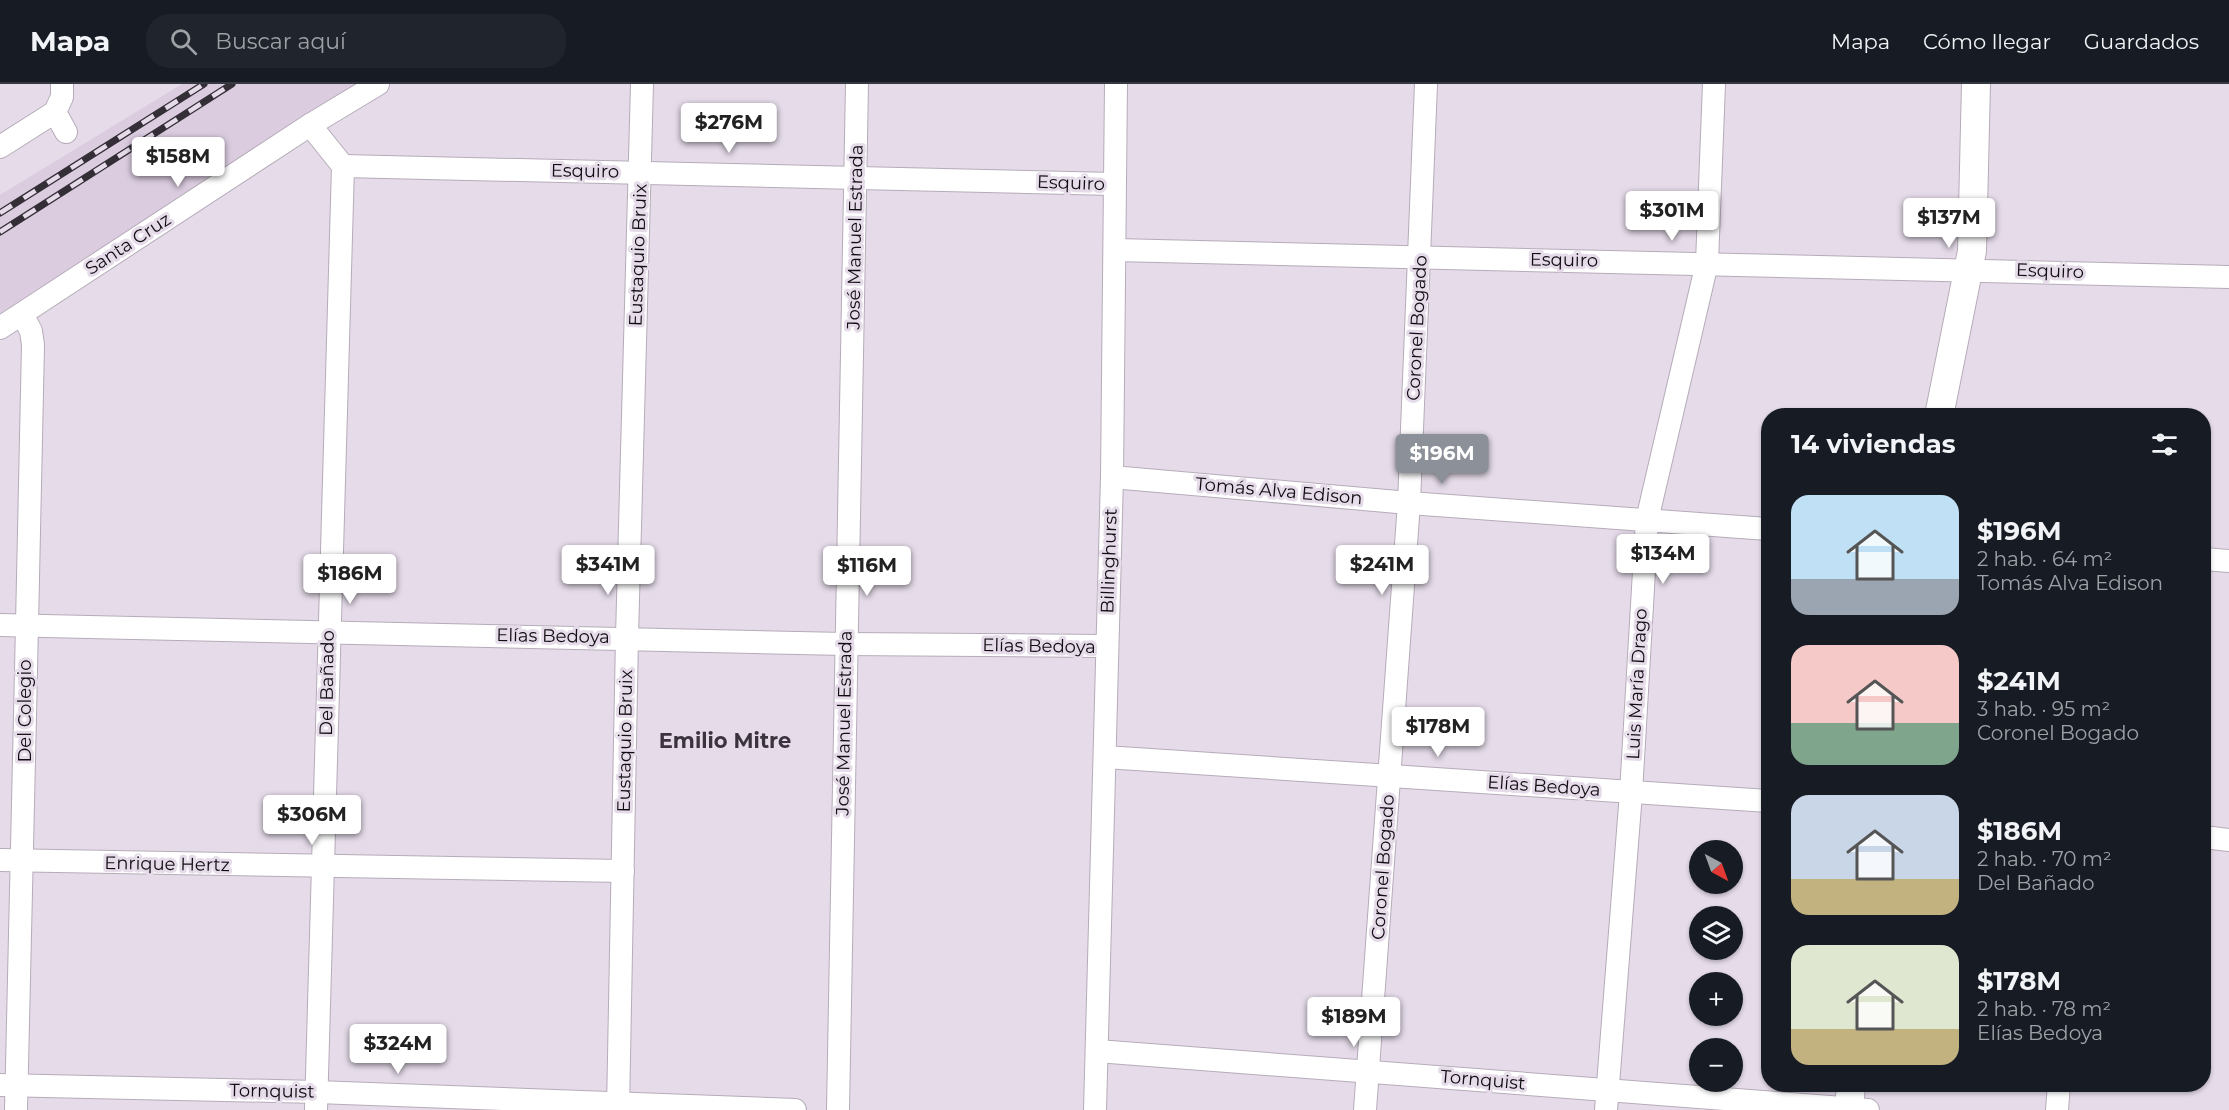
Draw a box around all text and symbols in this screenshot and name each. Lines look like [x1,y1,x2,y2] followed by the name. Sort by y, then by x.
[146,14,566,68] search box
[30,24,110,58] text: Mapa
[167,25,200,58] icon: search
[215,28,346,55] text: Buscar aquí
[1831,29,1890,54] text: Mapa
[1923,29,2051,54] text: Cómo llegar
[2084,29,2199,54] text: Guardados
[687,103,771,154] pin: $276M
[695,110,763,134] text: $276M
[136,137,220,188] pin: $158M
[146,144,210,168] text: $158M
[842,144,868,331] street label: José Manuel Estrada
[551,159,619,183] street label: Esquiro
[1037,171,1105,195] street label: Esquiro
[625,183,651,327] street label: Eustaquio Bruix
[1630,191,1714,242] pin: $301M
[1640,198,1704,222] text: $301M
[1907,198,1991,249] pin: $137M
[1917,205,1981,229] text: $137M
[81,208,175,280] street label: Santa Cruz
[1530,248,1598,272] street label: Esquiro
[1402,255,1432,401] street label: Coronel Bogado
[2016,259,2084,283] street label: Esquiro
[1791,428,1956,460] text: 14 viviendas
[2148,428,2181,461] icon: filters
[1400,434,1484,485] pin: $196M
[1410,441,1474,465] text: $196M
[1195,473,1363,509] street label: Tomás Alva Edison
[1096,508,1122,614] street label: Billinghurst
[1977,515,2061,547] text: $196M
[1839,519,1911,591] icon: home
[1621,534,1705,585] pin: $134M
[1630,541,1696,565] text: $134M
[566,545,650,596] pin: $341M
[1340,545,1424,596] pin: $241M
[825,546,909,597] pin: $116M
[1977,547,2112,571] text: 2 hab. · 64 m²
[576,552,640,576] text: $341M
[1350,552,1414,576] text: $241M
[837,553,897,577] text: $116M
[308,554,392,605] pin: $186M
[317,561,383,585] text: $186M
[1977,571,2163,595] text: Tomás Alva Edison
[1622,608,1652,760] street label: Luis María Drago
[496,624,610,648] street label: Elías Bedoya
[315,630,339,736] street label: Del Bañado
[831,630,857,817] street label: José Manuel Estrada
[982,634,1096,658] street label: Elías Bedoya
[14,659,36,763] street label: Del Colegio
[1977,665,2061,697] text: $241M
[613,669,637,813] street label: Eustaquio Bruix
[1839,669,1911,741] icon: home
[1977,697,2110,721] text: 3 hab. · 95 m²
[1396,707,1480,758] pin: $178M
[1406,714,1470,738] text: $178M
[1977,721,2139,745] text: Coronel Bogado
[659,728,791,753] district label: Emilio Mitre
[1487,771,1601,801] street label: Elías Bedoya
[1367,794,1399,940] street label: Coronel Bogado
[270,795,354,846] pin: $306M
[277,802,347,826] text: $306M
[1977,815,2062,847] text: $186M
[1839,819,1911,891] icon: home
[1689,840,1743,894] north arrow
[1689,840,1743,1092] map controls
[1977,847,2112,871] text: 2 hab. · 70 m²
[104,852,230,876] street label: Enrique Hertz
[1977,871,2095,895] text: Del Bañado
[1689,906,1743,960] button: layers
[1977,965,2061,997] text: $178M
[1839,969,1911,1041] icon: home
[1689,972,1743,1026] button: +
[1312,997,1396,1048] pin: $189M
[1977,997,2111,1021] text: 2 hab. · 78 m²
[1321,1004,1387,1028] text: $189M
[1977,1021,2103,1045] text: Elías Bedoya
[356,1024,440,1075] pin: $324M
[364,1031,432,1055] text: $324M
[1689,1038,1743,1092] button: −
[1440,1065,1526,1095] street label: Tornquist
[229,1079,315,1103] street label: Tornquist

